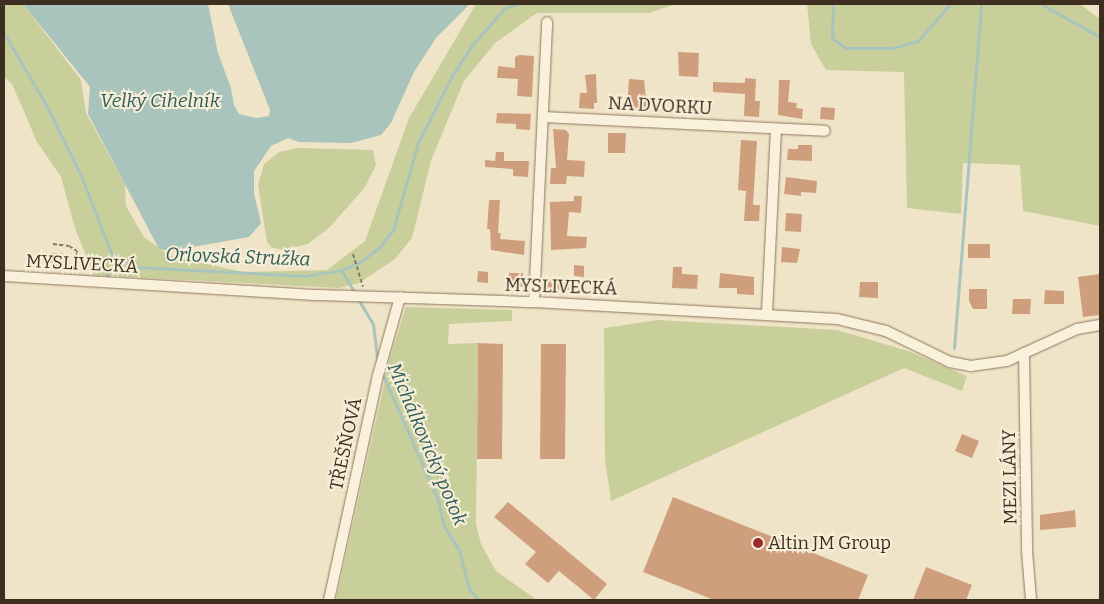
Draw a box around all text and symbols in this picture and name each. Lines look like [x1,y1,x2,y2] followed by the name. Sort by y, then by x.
[100,90,220,112] water label: Velký Cihelník
[607,92,713,120] street label: NA DVORKU
[165,243,311,271] water label: Orlovská Stružka
[25,250,139,278] street label: MYSLIVECKÁ
[504,274,618,300] street label: MYSLIVECKÁ
[382,359,472,529] water label: Michálkovický potok
[326,396,366,492] street label: TŘEŠŇOVÁ
[998,429,1022,525] street label: MEZI LÁNY
[768,532,891,554] place label: Altin JM Group
[752,537,764,549] marker: Altin JM Group

